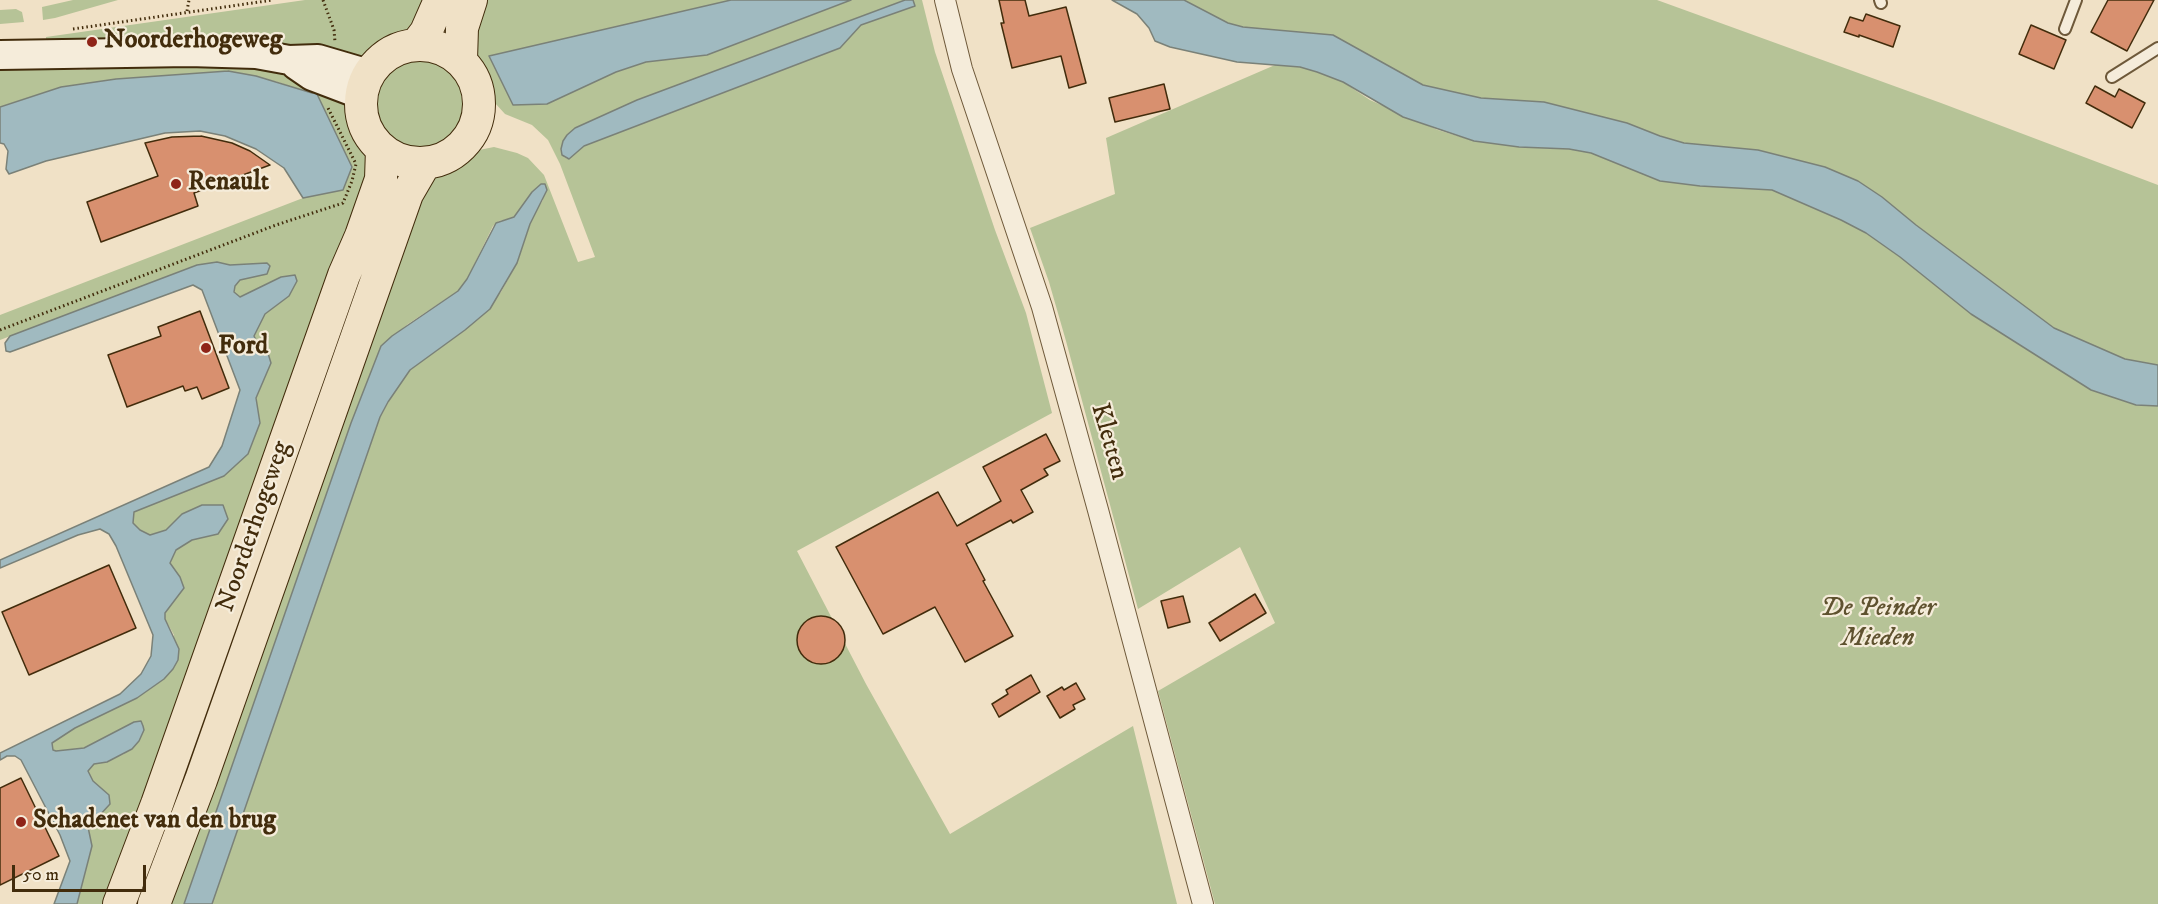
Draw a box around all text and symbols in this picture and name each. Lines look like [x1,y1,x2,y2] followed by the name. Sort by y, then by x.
[104,26,283,58] place label: Noorderhogeweg
[85,35,99,49] marker: Noorderhogeweg
[188,168,269,200] place label: Renault
[169,177,183,191] marker: Renault
[218,332,268,364] place label: Ford
[199,341,213,355] marker: Ford
[1082,400,1134,484] street label: Kletten
[211,438,299,616] street label: Noorderhogeweg
[1821,594,1935,656] park label: De Peinder Mieden
[33,806,276,838] place label: Schadenet van den brug
[14,815,28,829] marker: Schadenet van den brug
[15,853,148,891] scale bar
[23,864,59,886] text: 50 m

